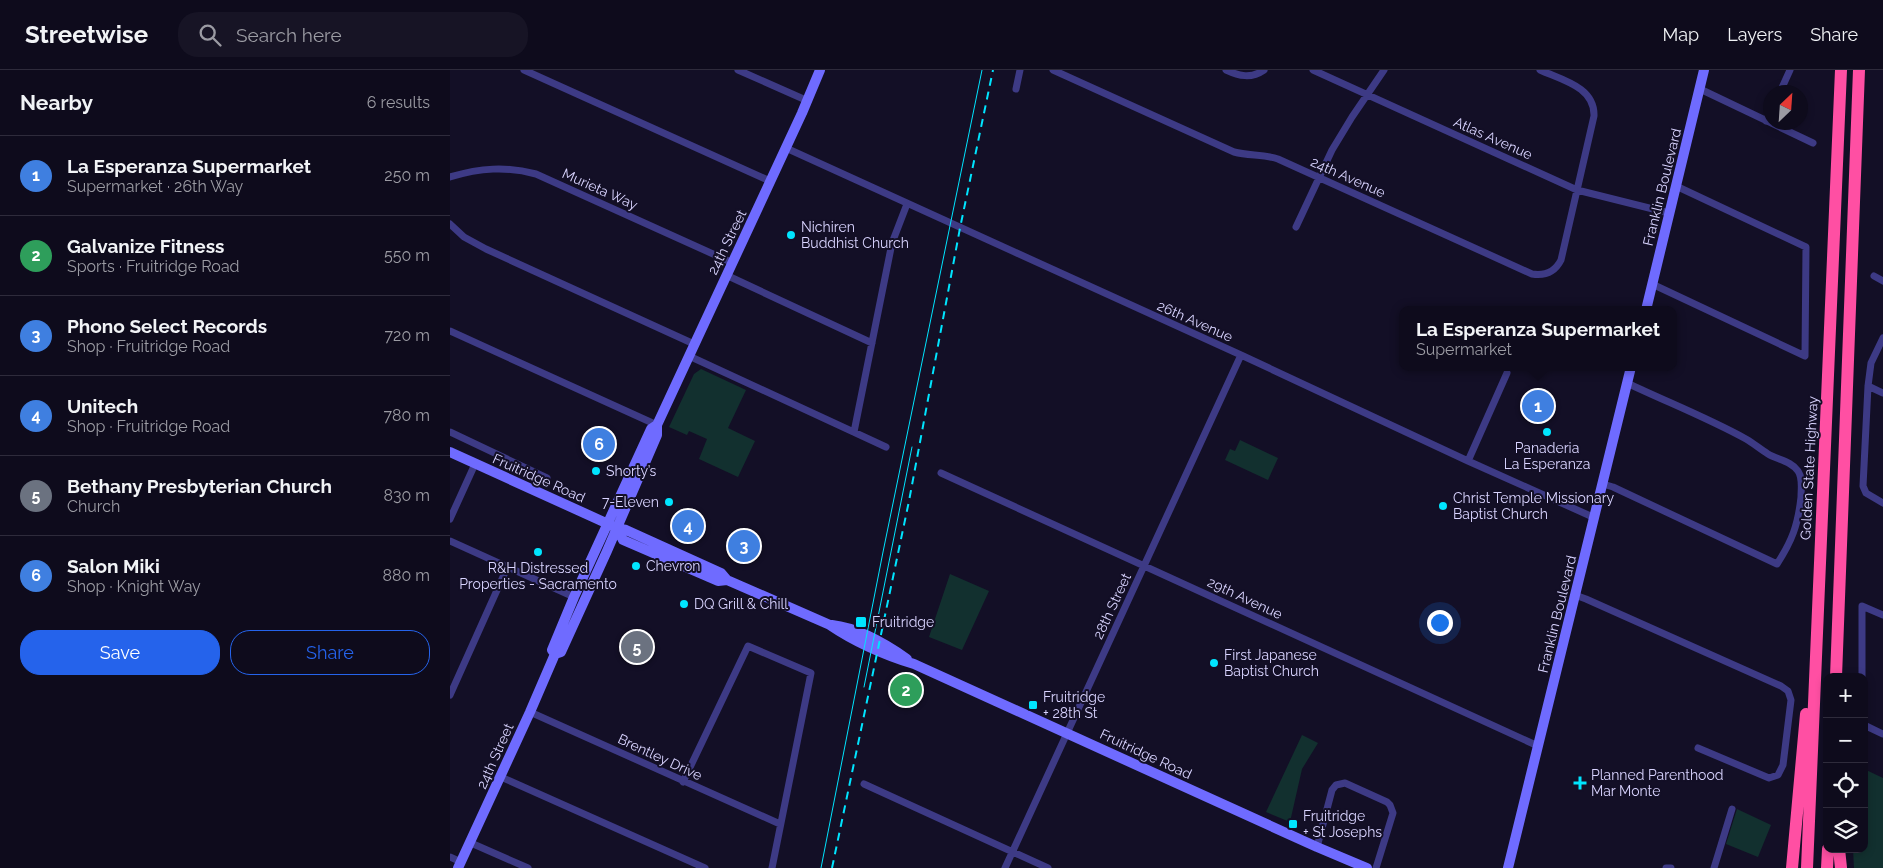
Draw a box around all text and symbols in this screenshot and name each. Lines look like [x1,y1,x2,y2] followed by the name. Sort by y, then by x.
[178,12,528,57] search box
[25,20,148,49] text: Streetwise
[196,21,224,49] icon: search
[236,24,342,46] text: Search here
[1663,24,1699,45] text: Map
[1727,24,1782,45] text: Layers
[1810,24,1858,45] text: Share
[1763,85,1808,130] north arrow
[20,90,93,115] text: Nearby
[367,93,430,112] text: 6 results
[1451,114,1535,162] street label: Atlas Avenue
[1640,127,1684,247] street label: Franklin Boulevard
[1308,153,1388,201] street label: 24th Avenue
[67,155,311,177] text: La Esperanza Supermarket
[560,165,641,213] street label: Murieta Way
[32,166,40,185] text: 1
[384,166,430,185] text: 250 m
[67,177,243,196] text: Supermarket · 26th Way
[704,207,750,277] street label: 24th Street
[801,219,909,251] place label: Nichiren Buddhist Church
[785,229,797,241] marker: Nichiren Buddhist Church
[67,235,224,257] text: Galvanize Fitness
[31,246,41,265] text: 2
[384,246,430,265] text: 550 m
[67,257,240,276] text: Sports · Fruitridge Road
[1155,297,1235,345] street label: 26th Avenue
[1399,306,1677,371] popup
[67,315,267,337] text: Phono Select Records
[1416,318,1660,340] text: La Esperanza Supermarket
[32,326,40,345] text: 3
[385,326,430,345] text: 720 m
[67,337,230,356] text: Shop · Fruitridge Road
[1416,340,1512,359] text: Supermarket
[1522,387,1554,425] pin: 1
[67,395,138,417] text: Unitech
[1797,395,1821,540] street label: Golden State Highway
[31,406,41,425] text: 4
[383,406,430,425] text: 780 m
[67,417,230,436] text: Shop · Fruitridge Road
[583,425,615,463] pin: 6
[1541,426,1553,438] marker: Panaderia La Esperanza
[1504,440,1590,472] place label: Panaderia La Esperanza
[490,450,588,506] street label: Fruitridge Road
[606,463,657,479] place label: Shorty’s
[590,465,602,477] marker: Shorty’s
[67,475,332,497] text: Bethany Presbyterian Church
[32,486,40,505] text: 5
[383,486,430,505] text: 830 m
[1453,490,1615,522] place label: Christ Temple Missionary Baptist Church
[602,494,659,510] place label: 7-Eleven
[663,496,675,508] marker: 7-Eleven
[67,497,120,516] text: Church
[1437,500,1449,512] marker: Christ Temple Missionary Baptist Church
[672,507,704,545] pin: 4
[728,527,760,565] pin: 3
[532,546,544,558] marker: R&H Distressed Properties - Sacramento
[1535,554,1579,674] street label: Franklin Boulevard
[67,555,160,577] text: Salon Miki
[646,558,700,574] place label: Chevron
[459,560,617,592] place label: R&H Distressed Properties - Sacramento
[630,560,642,572] marker: Chevron
[31,566,41,585] text: 6
[382,566,430,585] text: 880 m
[1090,570,1134,641] street label: 28th Street
[1205,574,1285,622] street label: 29th Avenue
[67,577,201,596] text: Shop · Knight Way
[694,596,788,612] place label: DQ Grill & Chill
[678,598,690,610] marker: DQ Grill & Chill
[1427,610,1453,636] your location
[872,614,934,630] place label: Fruitridge
[854,615,868,629] marker: Fruitridge
[621,628,653,666] pin: 5
[20,630,220,675] button: Save
[230,630,430,675] button: Share
[1224,647,1319,679] place label: First Japanese Baptist Church
[1208,657,1220,669] marker: First Japanese Baptist Church
[890,671,922,709] pin: 2
[1823,673,1868,853] map controls
[1823,673,1868,718] button: +
[1043,689,1105,721] place label: Fruitridge + 28th St
[1027,699,1039,711] marker: Fruitridge + 28th St
[1823,718,1868,763] button: −
[473,720,517,791] street label: 24th Street
[1098,726,1194,782] street label: Fruitridge Road
[615,731,705,783] street label: Brentley Drive
[1823,763,1868,808] button: locate
[1591,767,1723,799] place label: Planned Parenthood Mar Monte
[1573,776,1587,790] marker: Planned Parenthood Mar Monte
[1303,808,1382,840] place label: Fruitridge + St Josephs
[1823,808,1868,853] button: layers
[1287,818,1299,830] marker: Fruitridge + St Josephs

